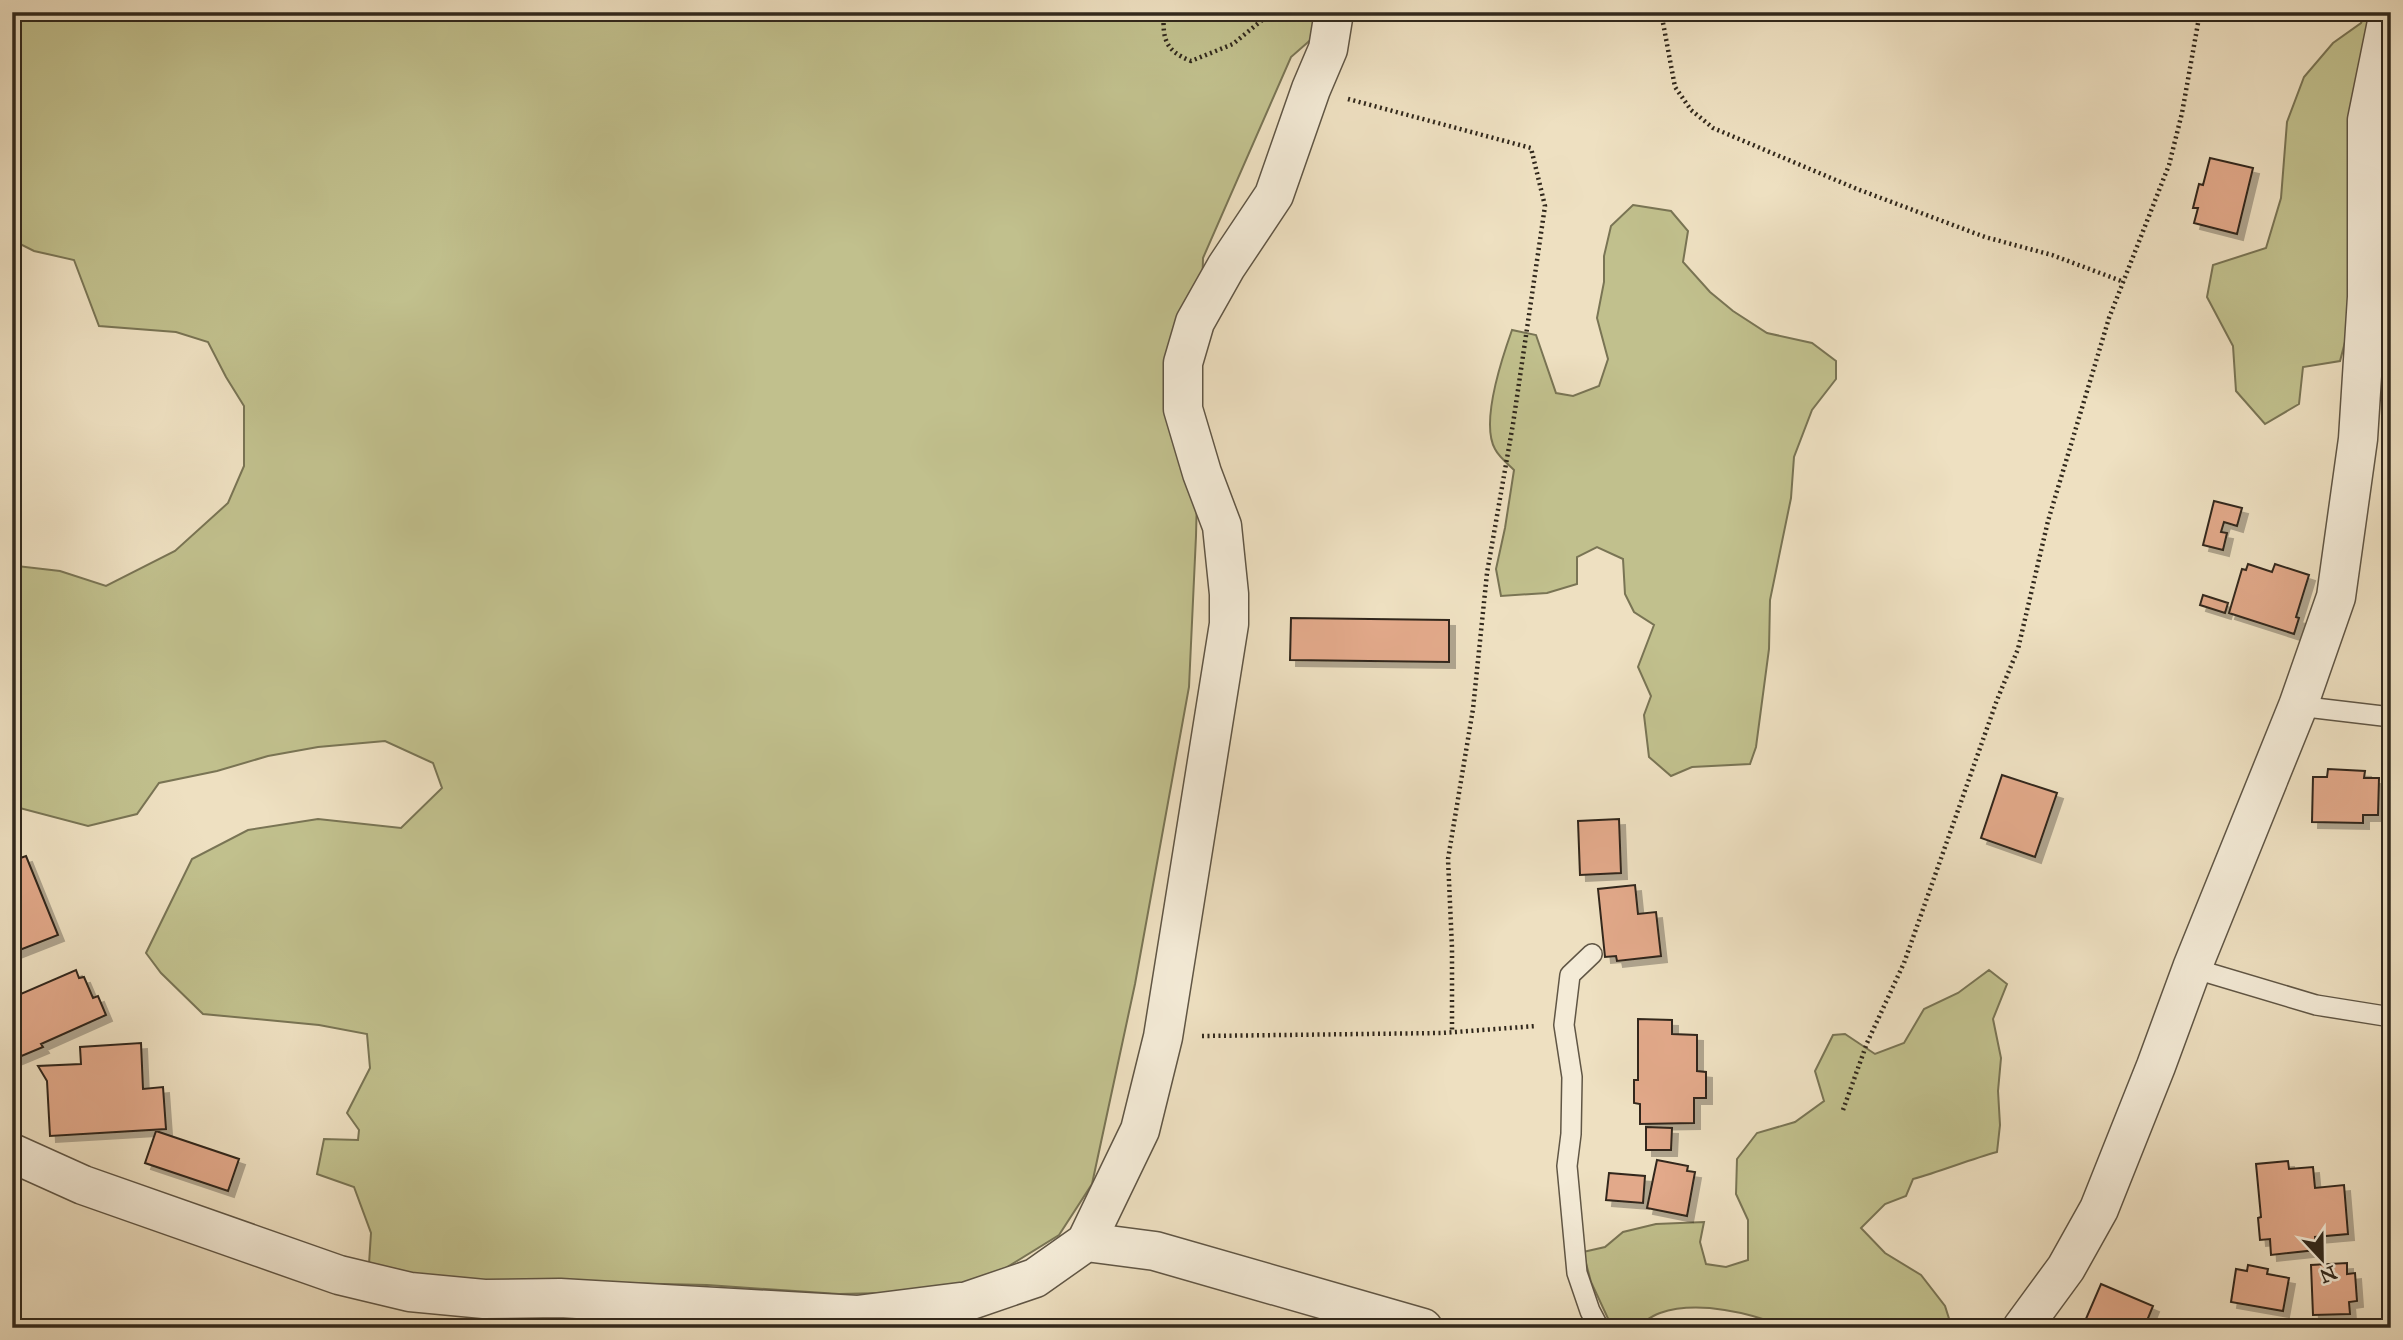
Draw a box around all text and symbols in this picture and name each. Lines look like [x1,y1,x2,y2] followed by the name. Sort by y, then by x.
[2288,1224,2358,1294] north arrow
[2316,1261,2340,1288] text: N

